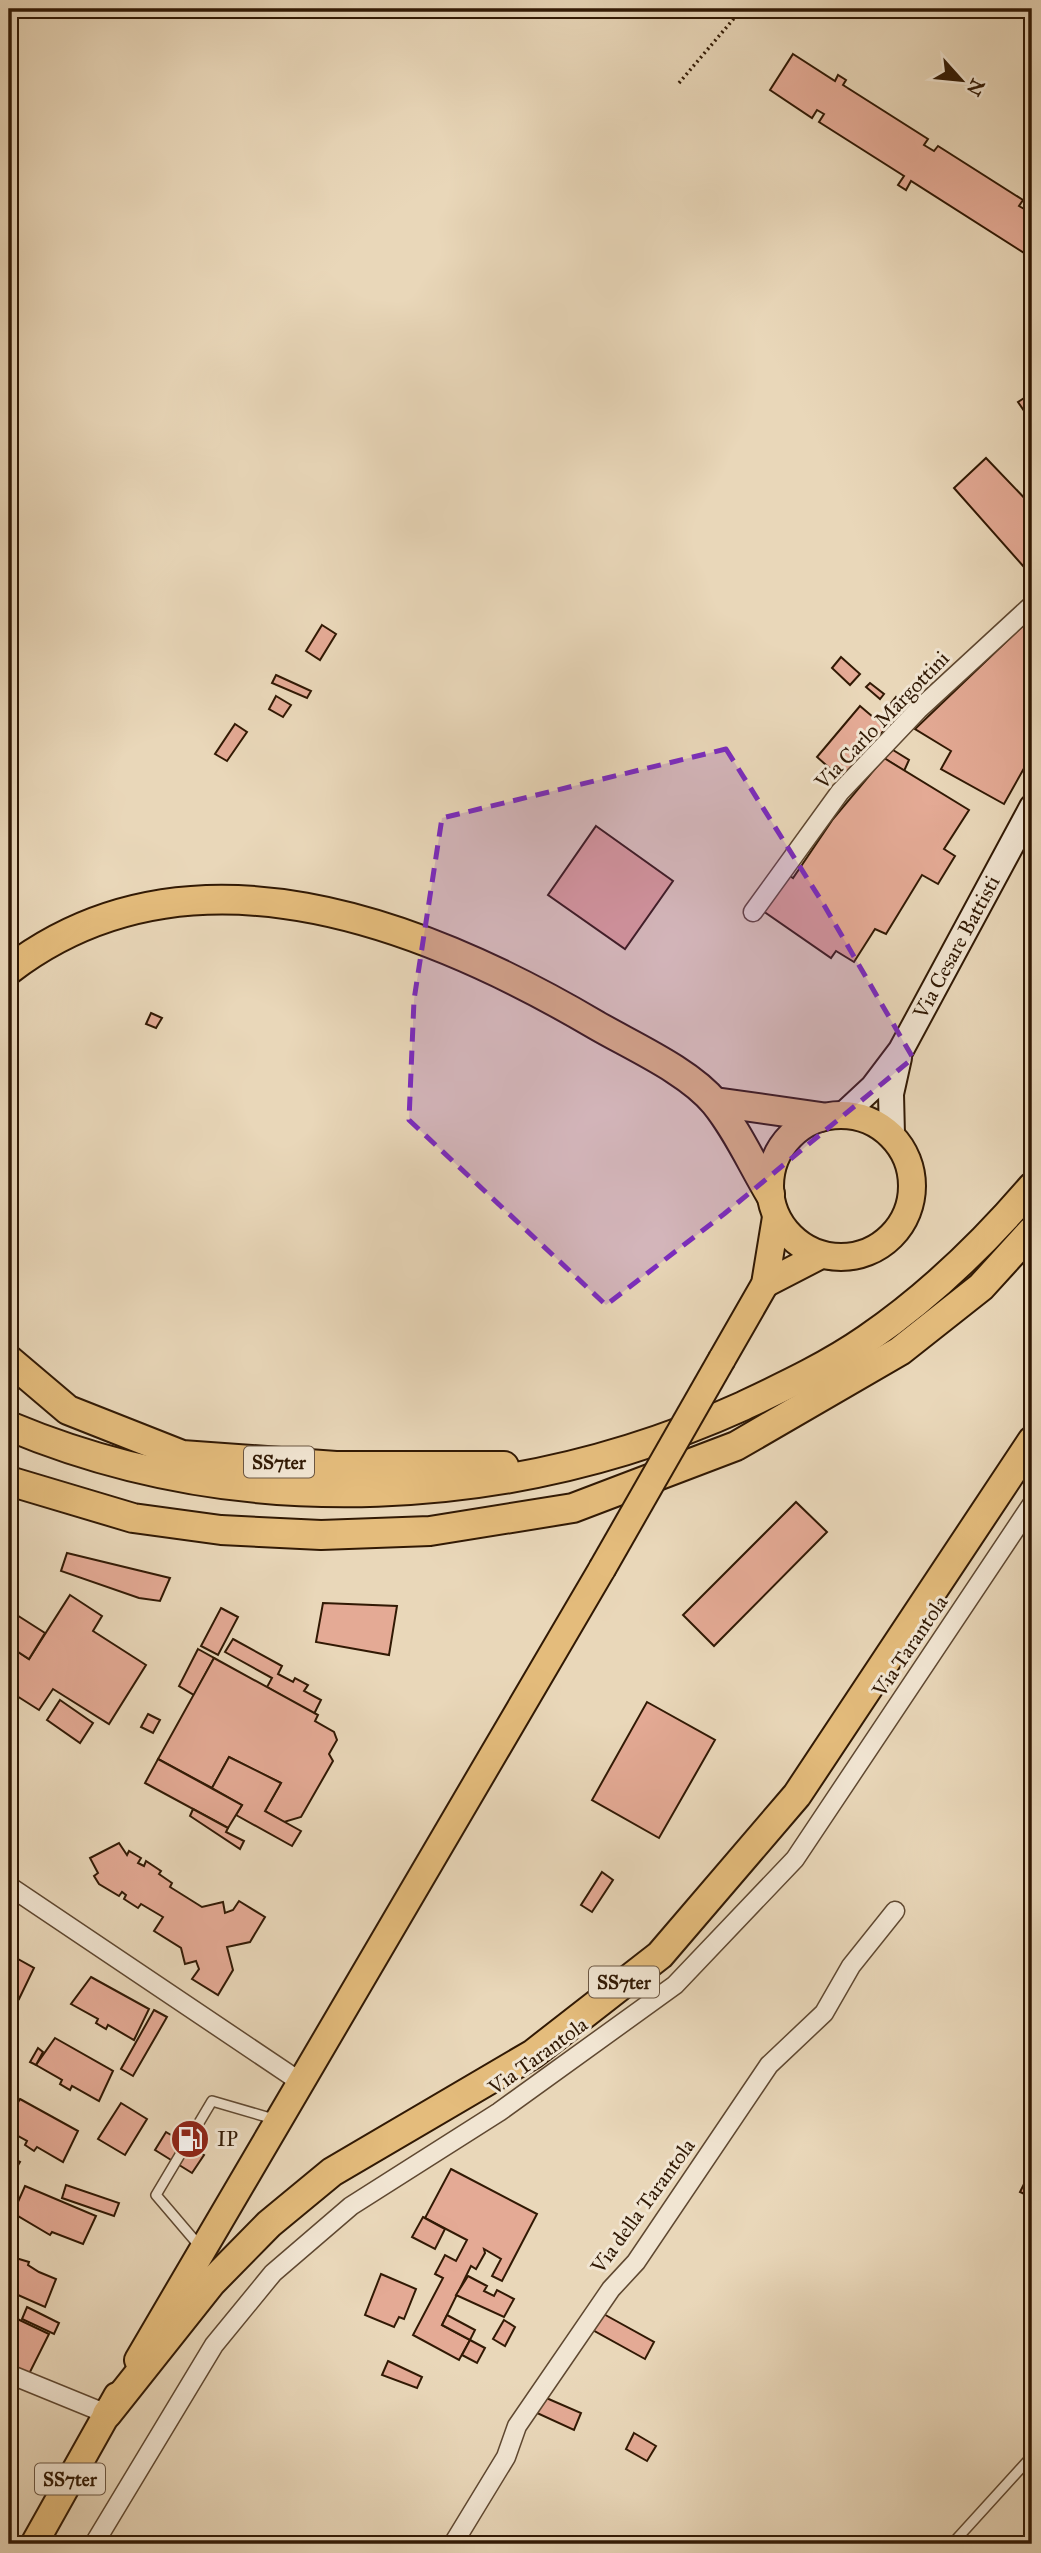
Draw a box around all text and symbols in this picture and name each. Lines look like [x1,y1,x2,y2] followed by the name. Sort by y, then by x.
[926,46,996,116] north arrow
[962,75,990,100] text: N
[809,645,955,795] street label: Via Carlo Margottini
[907,871,1006,1024] street label: Via Cesare Battisti
[244,1446,314,1478] road number: SS7ter
[866,1590,953,1702] street label: Via Tarantola
[589,1966,659,1998] road number: SS7ter
[482,2011,593,2101] street label: Via Tarantola
[169,2118,211,2160] fuel station icon: IP
[217,2126,238,2152] place label: IP
[585,2133,701,2279] street label: Via della Tarantola
[35,2464,105,2494] road number: SS7ter

